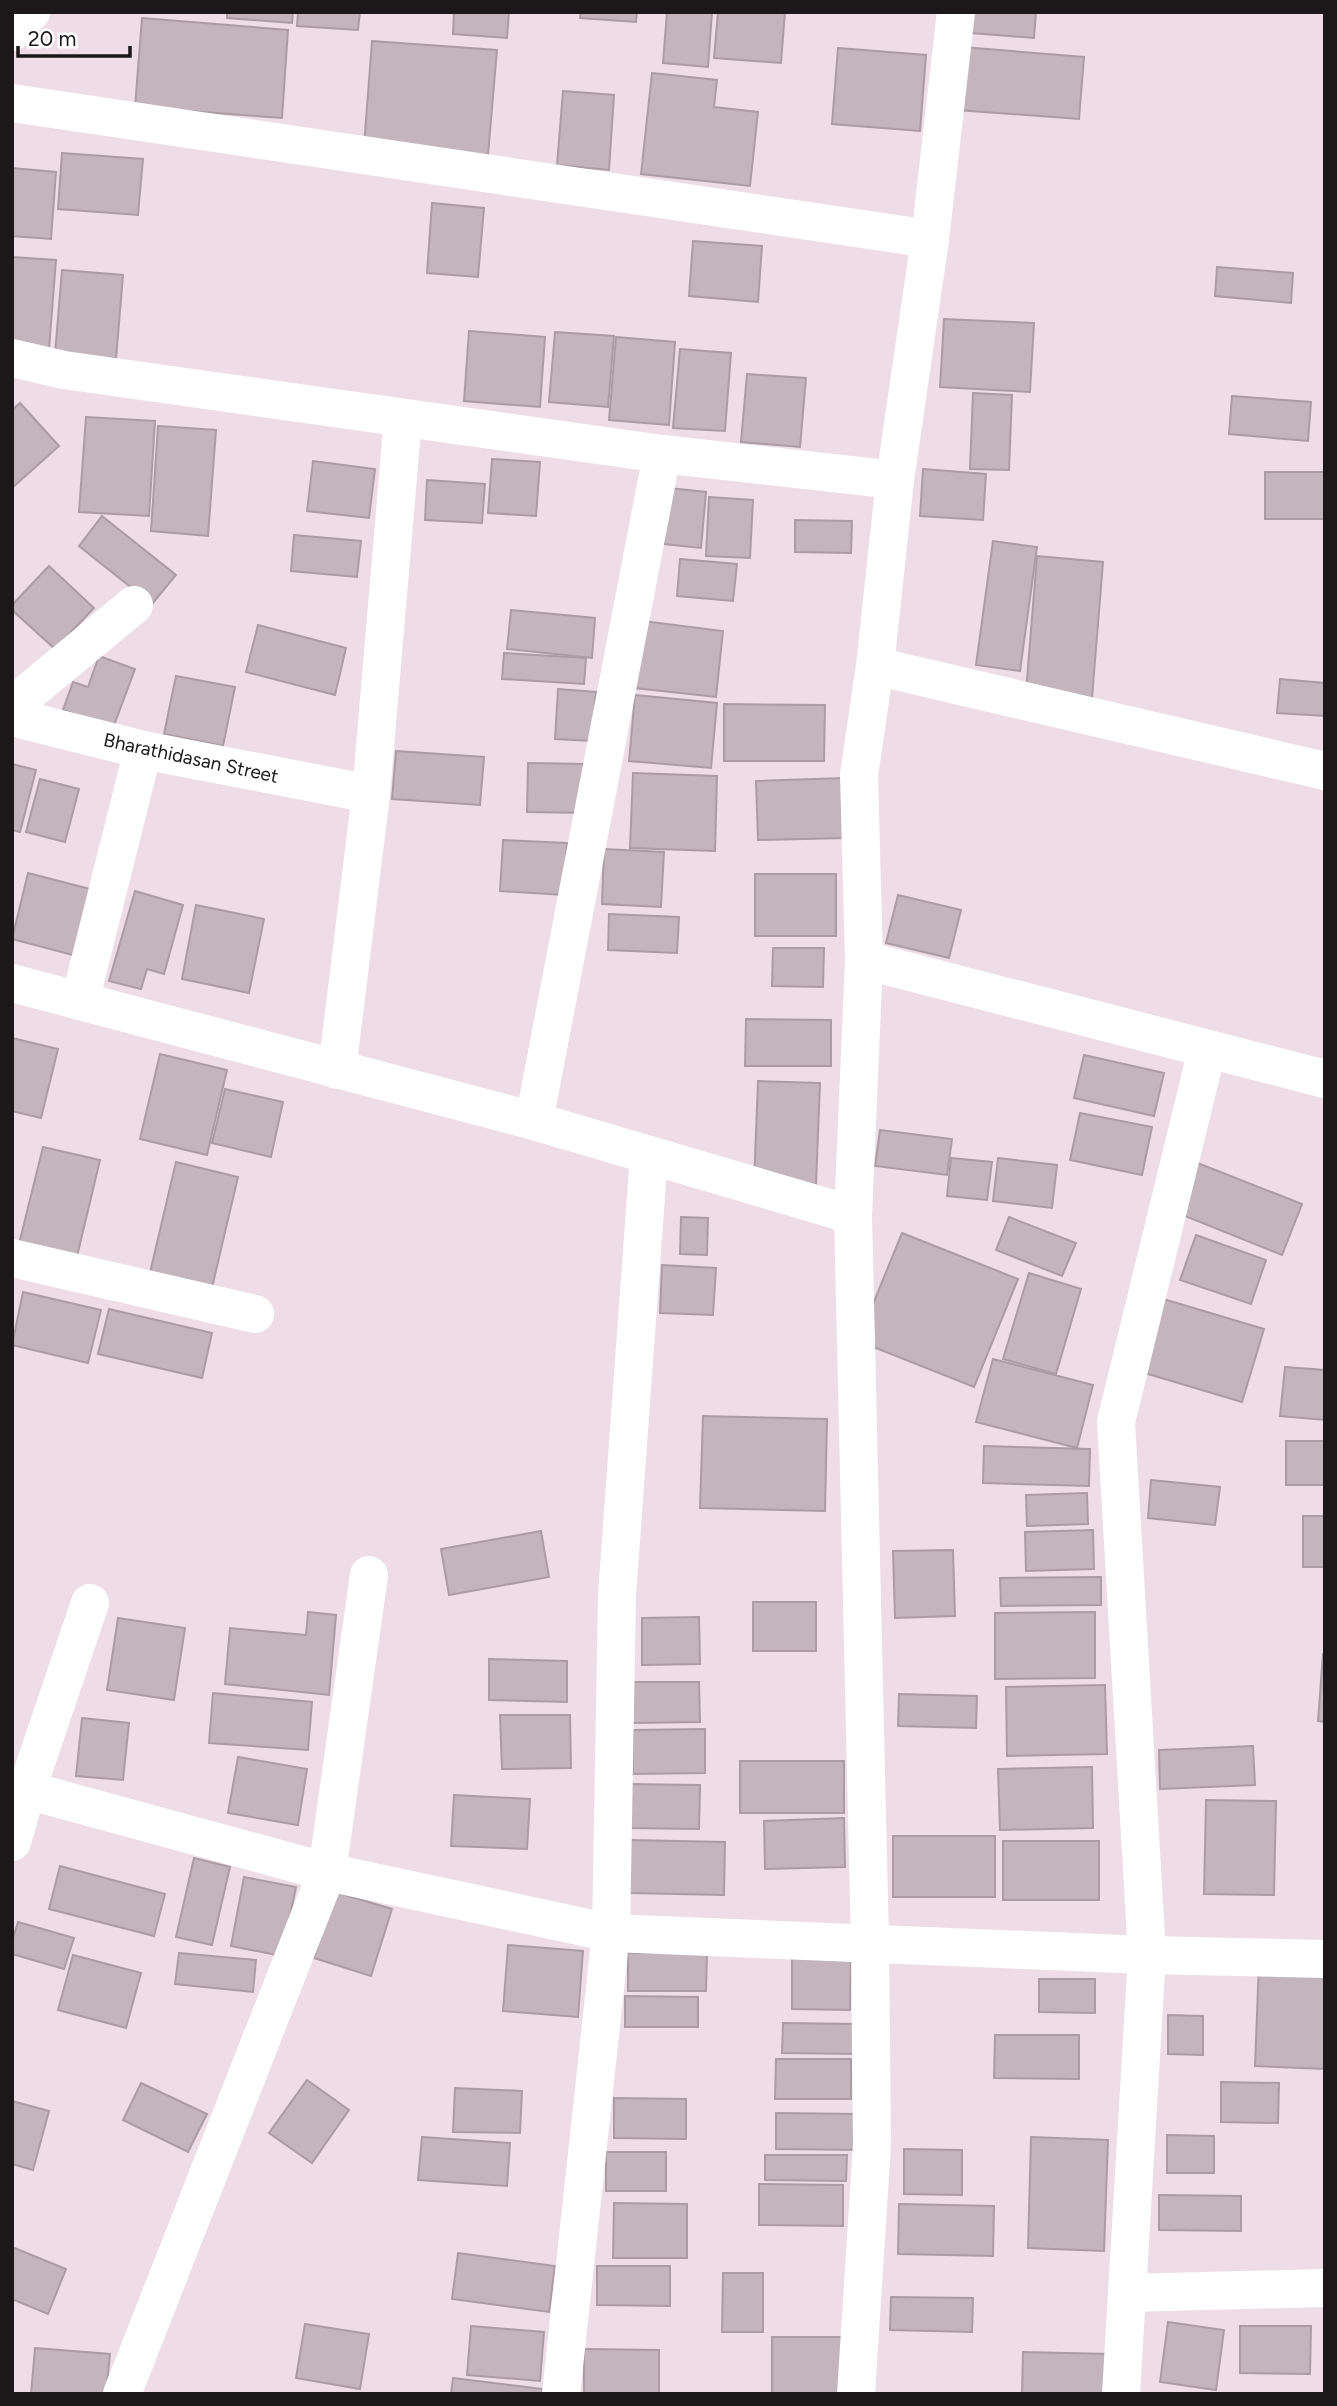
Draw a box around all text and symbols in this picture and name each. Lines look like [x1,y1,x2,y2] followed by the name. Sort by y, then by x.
[18,14,130,58] scale bar
[28,26,76,51] text: 20 m
[102,728,280,788] street label: Bharathidasan Street

